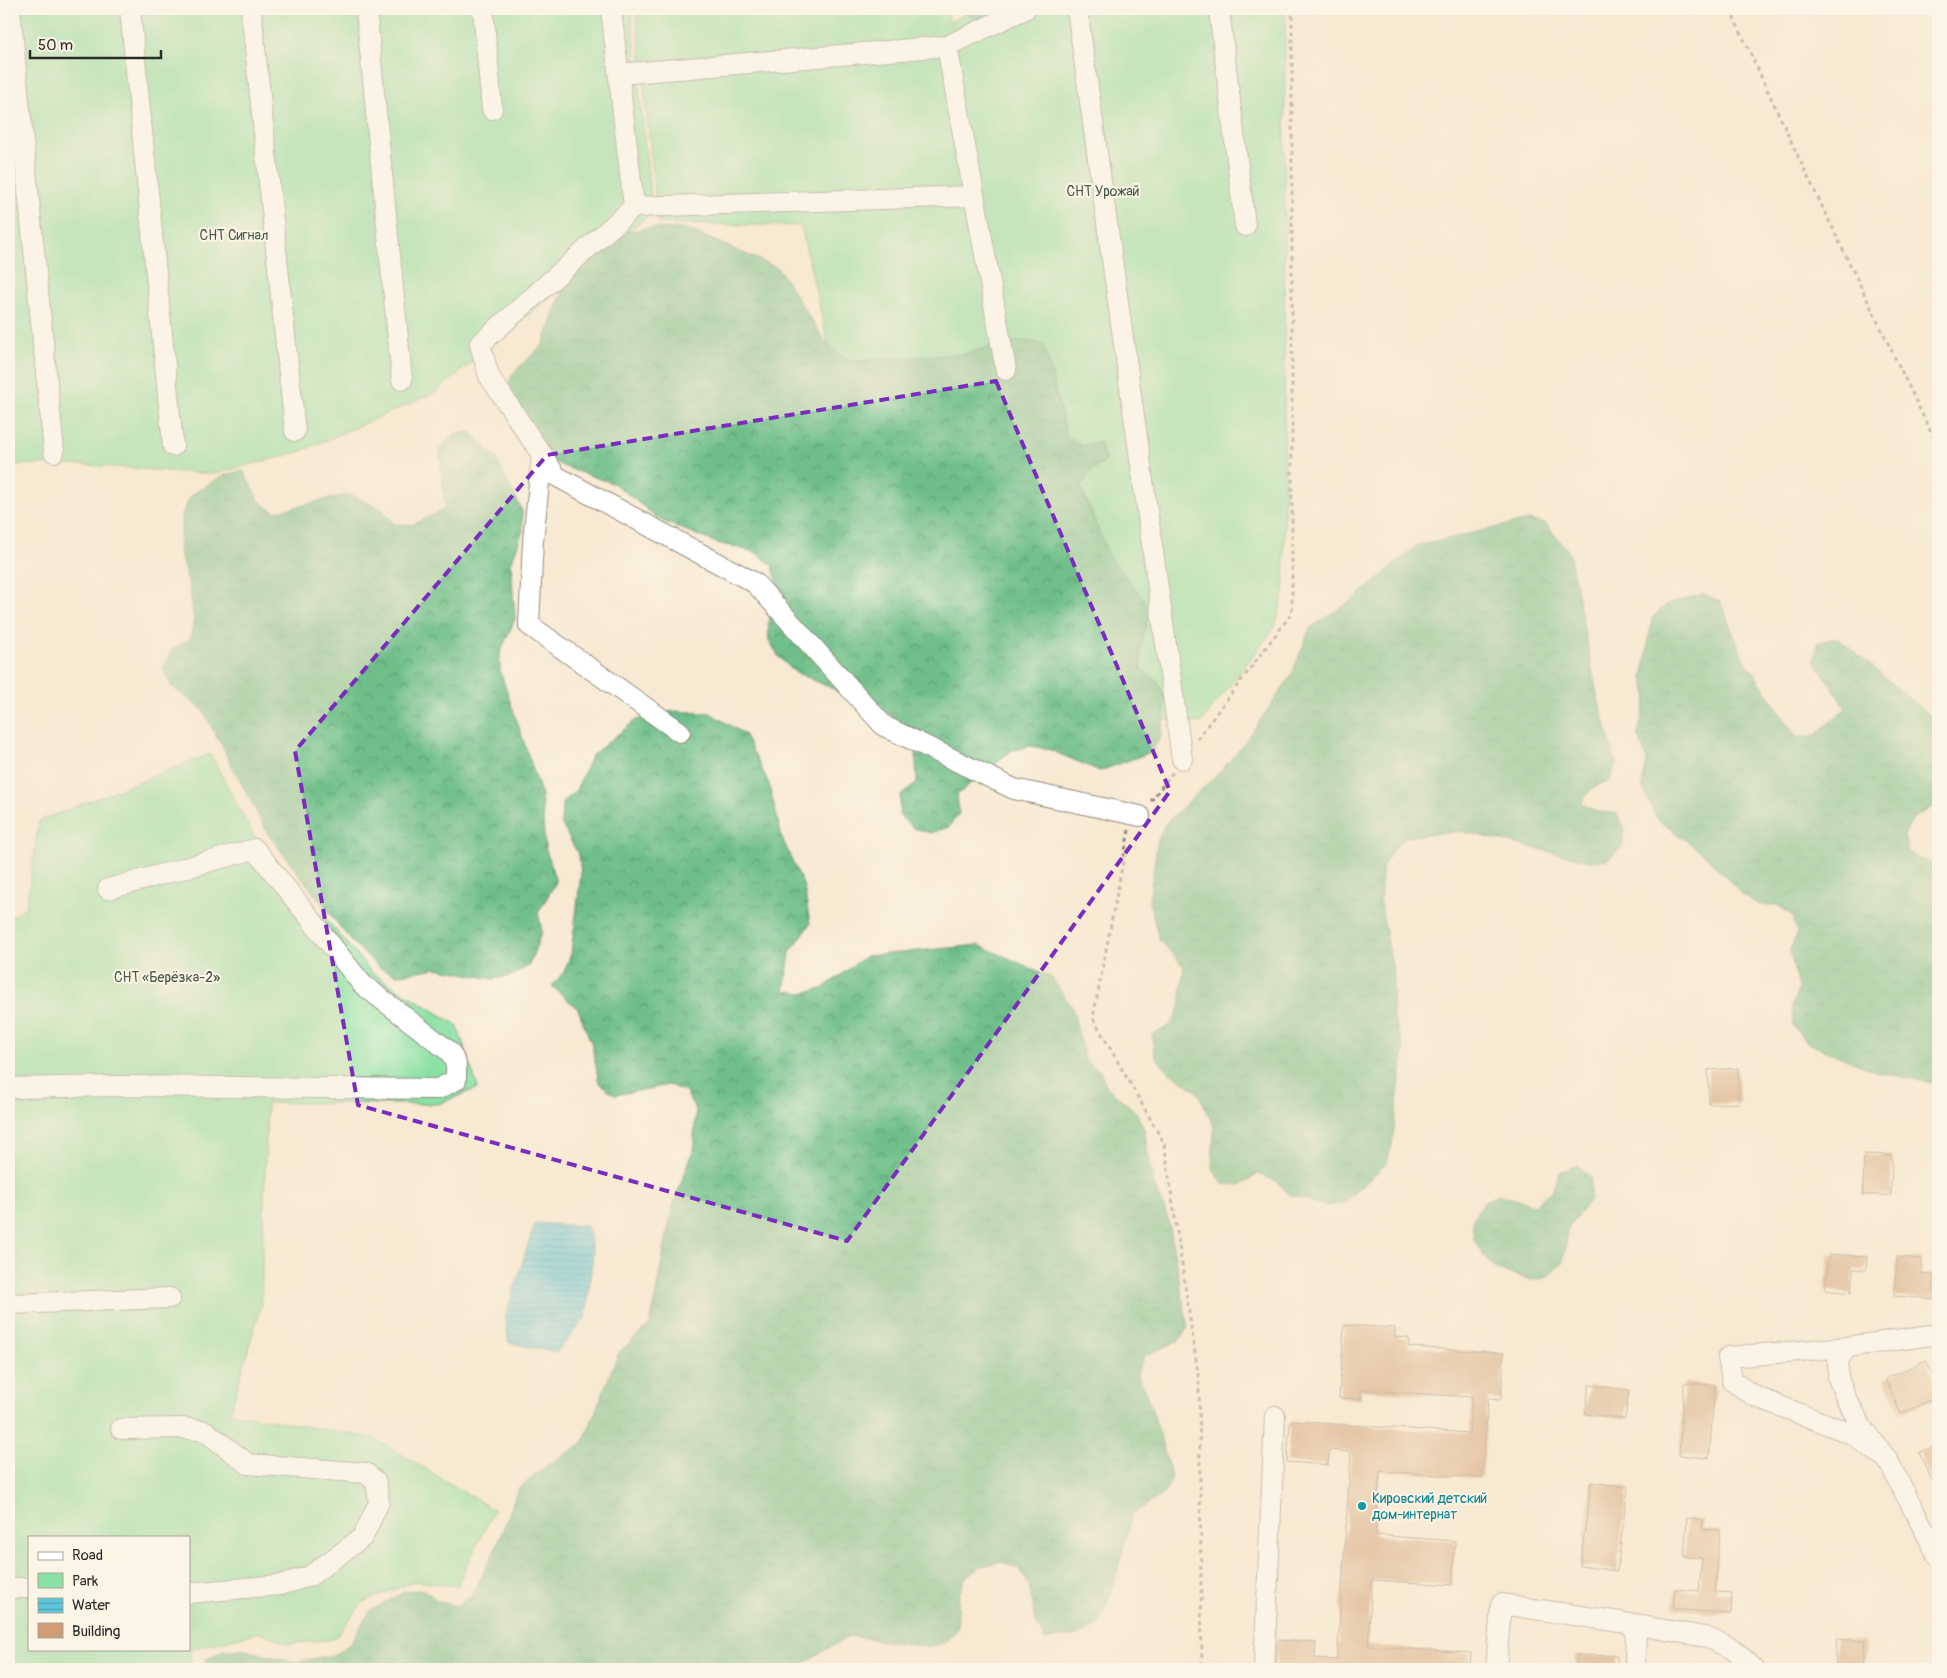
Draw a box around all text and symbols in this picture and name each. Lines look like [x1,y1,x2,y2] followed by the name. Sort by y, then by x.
[30,28,161,60] scale bar
[38,36,73,55] text: 50 m
[1066,183,1140,200] park label: СНТ Урожай
[200,227,268,244] park label: СНТ Сигнал
[114,969,220,986] park label: СНТ «Берёзка-2»
[1372,1490,1487,1523] place label: Кировский детский дом-интернат
[1356,1500,1368,1512] marker: Кировский детский дом-интернат
[28,1536,190,1650] legend
[72,1546,103,1565] text: Road
[72,1572,99,1591] text: Park
[72,1596,111,1615] text: Water
[72,1622,120,1641] text: Building

